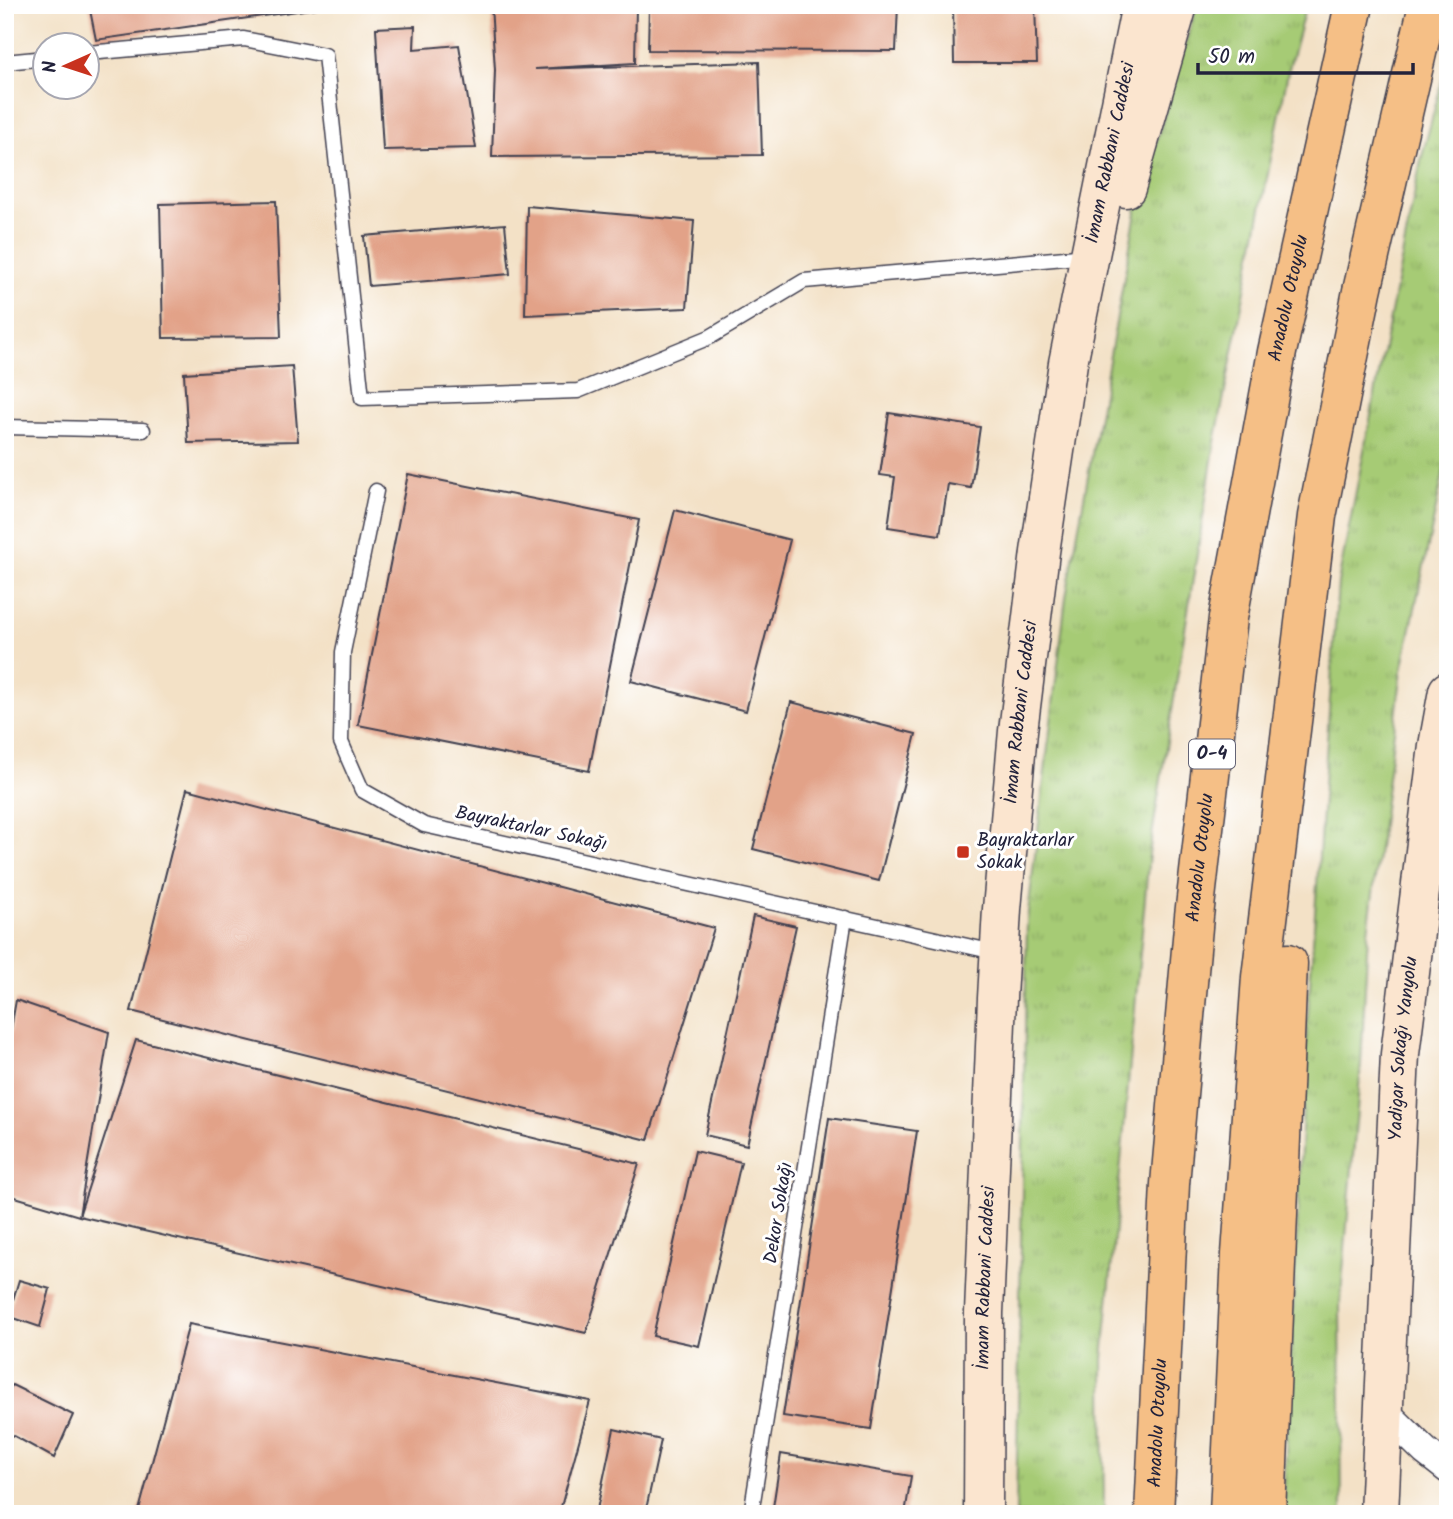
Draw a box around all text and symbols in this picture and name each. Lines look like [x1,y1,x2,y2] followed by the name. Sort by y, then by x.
[32,32,102,102] north arrow
[1198,32,1413,76] scale bar
[1208,41,1255,74] text: 50 m
[1078,58,1144,246] street label: İmam Rabbani Caddesi
[36,60,66,74] text: N
[1261,232,1318,364] street label: Anadolu Otoyolu
[996,617,1047,805] street label: İmam Rabbani Caddesi
[1189,740,1235,768] road number: O-4
[1179,792,1223,923] street label: Anadolu Otoyolu
[452,798,610,860] street label: Bayraktarlar Sokağı
[977,826,1075,878] place label: Bayraktarlar Sokak
[955,844,971,860] marker: Bayraktarlar Sokak
[1381,955,1427,1142] street label: Yadigar Sokağı Yanyolu
[756,1160,802,1266] street label: Dekor Sokağı
[969,1184,1004,1370] street label: İmam Rabbani Caddesi
[1140,1358,1177,1488] street label: Anadolu Otoyolu

